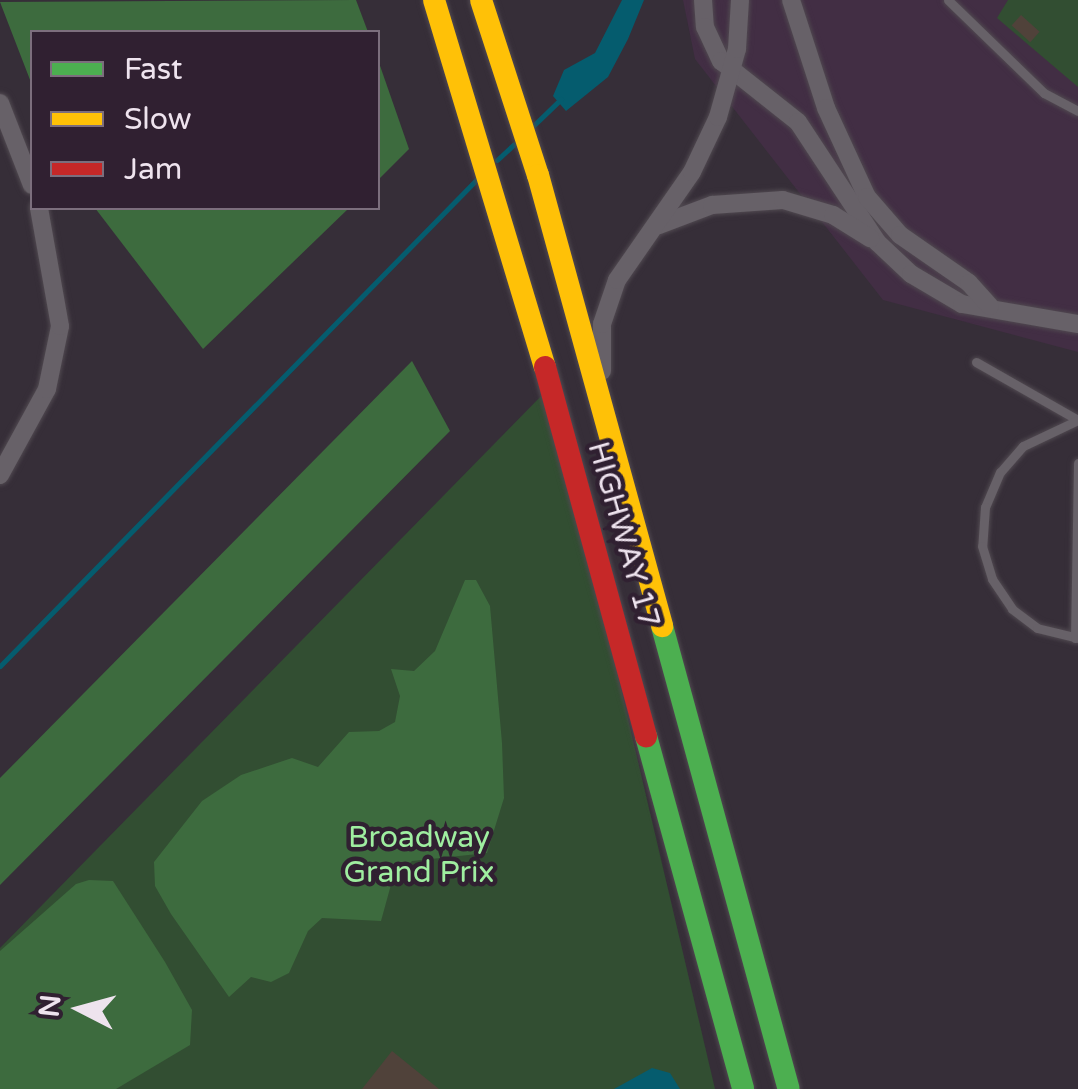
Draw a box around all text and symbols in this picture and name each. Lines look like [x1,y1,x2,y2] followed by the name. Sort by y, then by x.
[30,30,380,210] legend
[124,51,183,88] text: Fast
[124,101,192,138] text: Slow
[124,151,182,188] text: Jam
[579,438,667,632] street label: HIGHWAY 17
[343,820,495,890] park label: Broadway Grand Prix
[30,959,130,1059] north arrow
[32,993,68,1019] text: N

